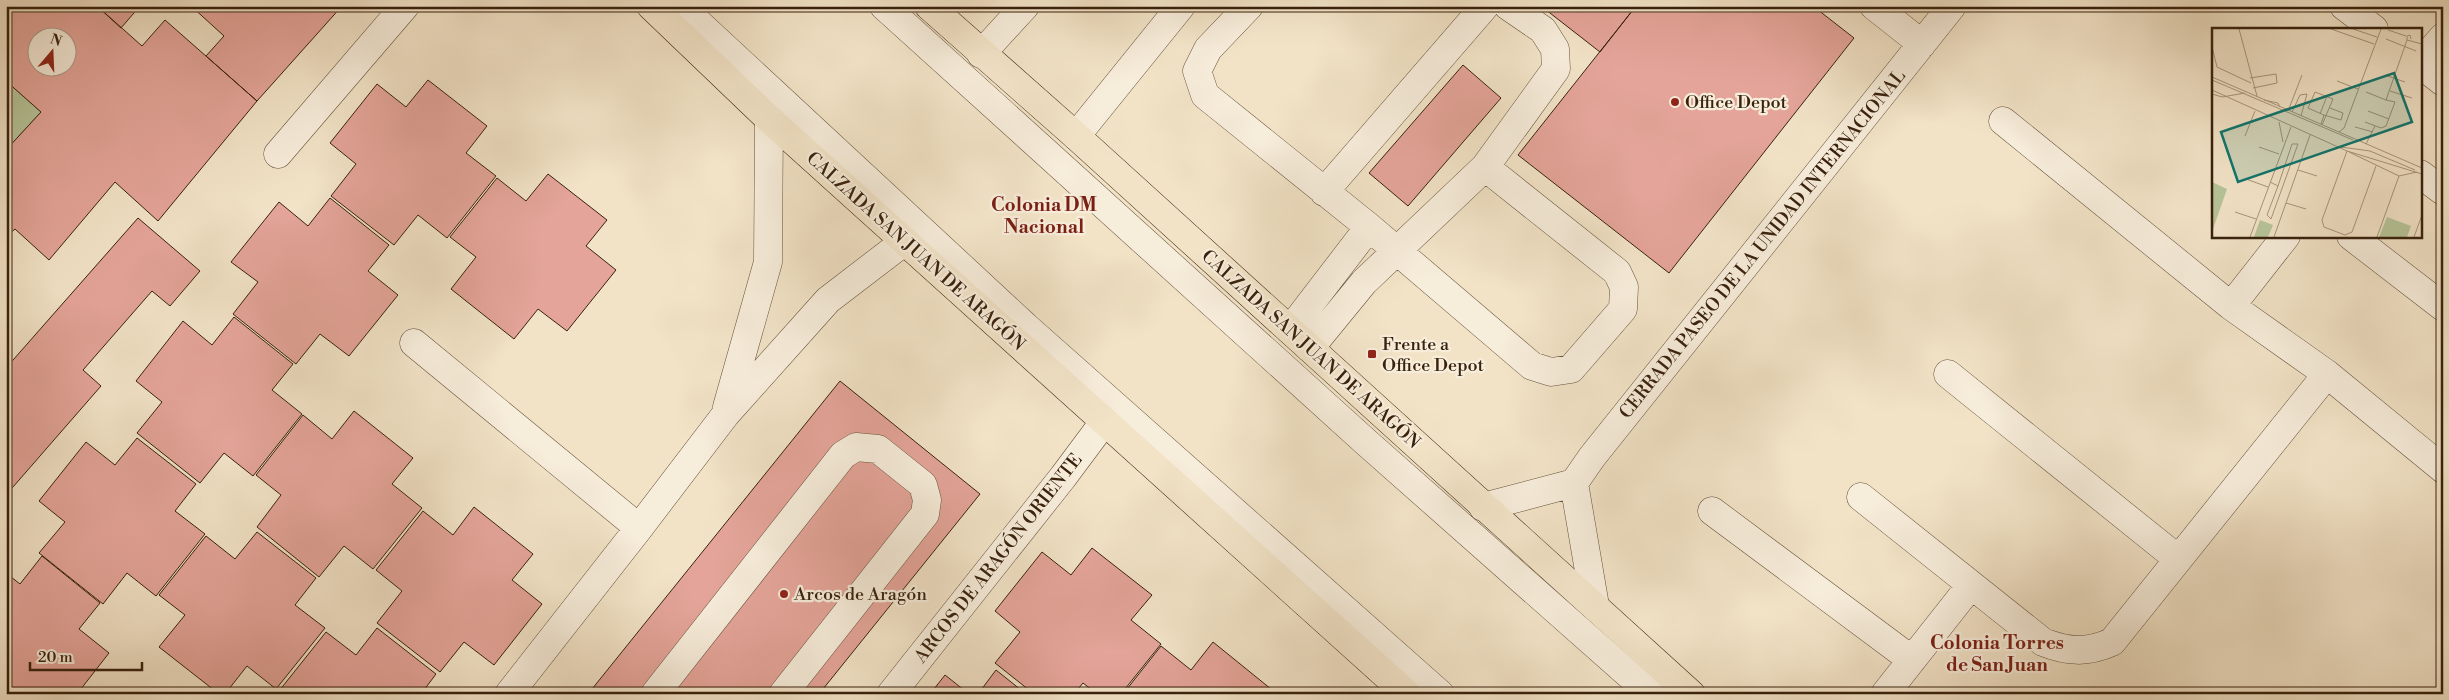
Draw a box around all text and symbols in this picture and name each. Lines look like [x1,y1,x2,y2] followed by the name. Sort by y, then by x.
[28,28,78,78] north arrow
[2212,28,2422,238] inset map
[48,30,64,51] text: N
[1614,65,1911,424] street label: CERRADA PASEO DE LA UNIDAD INTERNACIONAL
[1685,91,1788,114] place label: Office Depot
[1669,96,1681,108] marker: Office Depot
[801,147,1030,356] street label: CALZADA SAN JUAN DE ARAGÓN
[991,193,1097,239] district label: Colonia DM Nacional
[1196,245,1425,454] street label: CALZADA SAN JUAN DE ARAGÓN
[1382,333,1485,377] place label: Frente a Office Depot
[1366,348,1378,360] marker: Frente a Office Depot
[909,449,1087,668] street label: ARCOS DE ARAGÓN ORIENTE
[793,583,927,606] place label: Arcos de Aragón
[778,588,790,600] marker: Arcos de Aragón
[1930,631,2064,677] district label: Colonia Torres de San Juan
[30,640,142,672] scale bar
[38,648,73,667] text: 20 m

